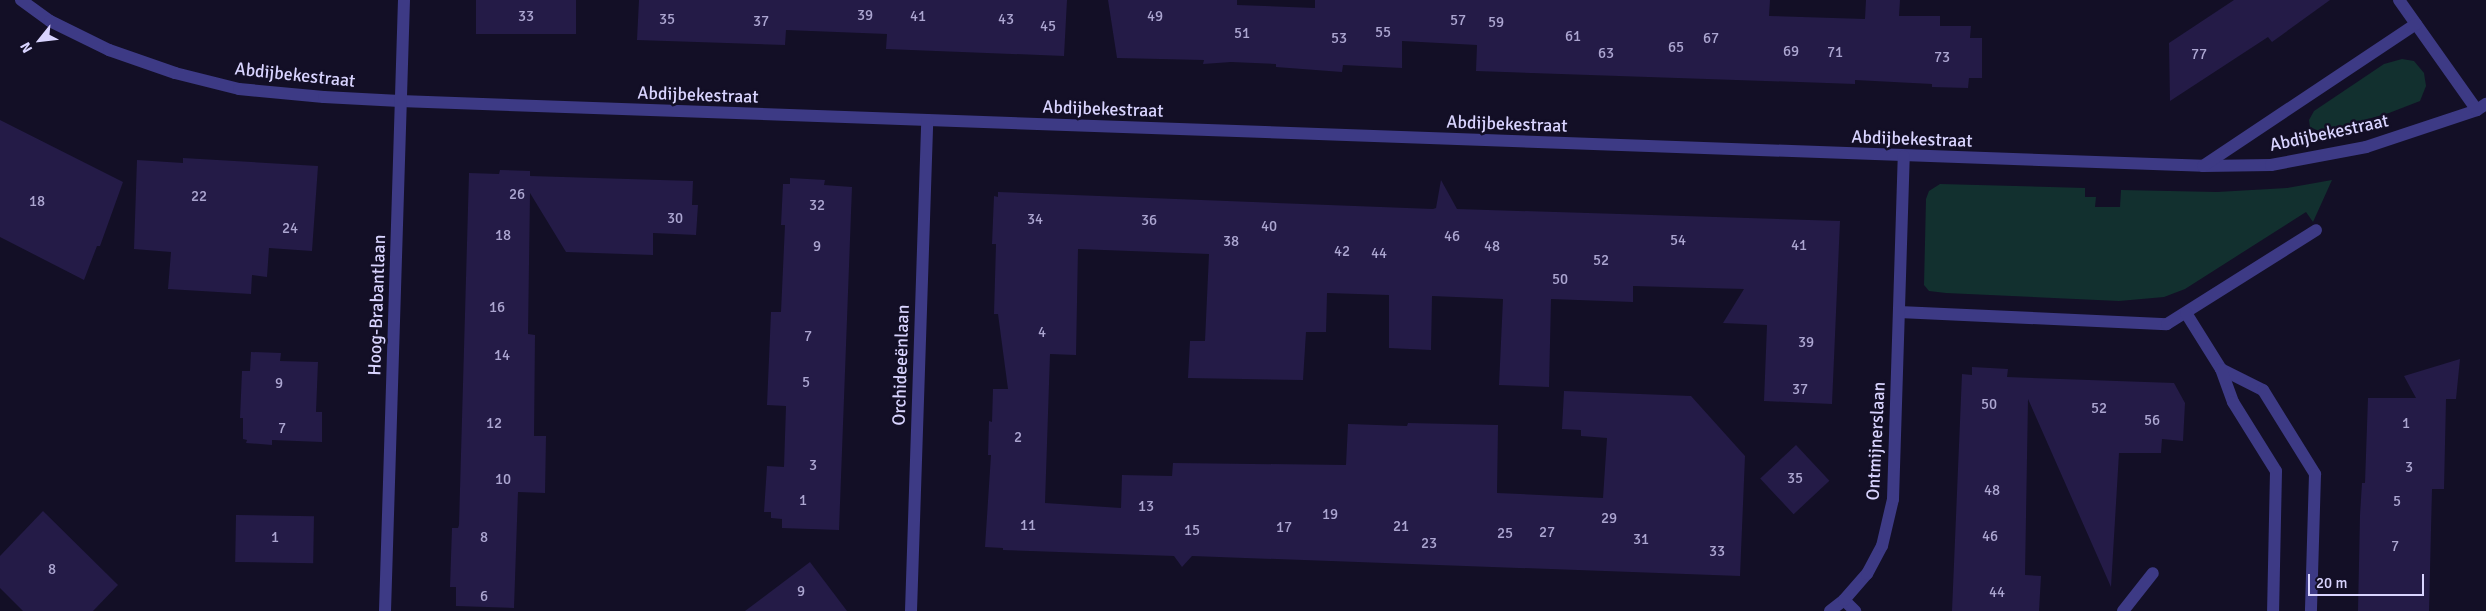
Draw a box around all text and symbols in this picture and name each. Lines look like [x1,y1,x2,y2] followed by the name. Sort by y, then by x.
[857,7,873,25] house number: 39
[518,8,534,26] house number: 33
[910,8,926,26] house number: 41
[1147,8,1163,26] house number: 49
[659,11,675,29] house number: 35
[998,11,1014,29] house number: 43
[1450,12,1466,30] house number: 57
[753,13,769,31] house number: 37
[1488,14,1504,32] house number: 59
[15,15,65,65] north arrow
[1040,18,1056,36] house number: 45
[1375,24,1391,42] house number: 55
[1234,25,1250,43] house number: 51
[1565,28,1581,46] house number: 61
[1331,30,1347,48] house number: 53
[1703,30,1719,48] house number: 67
[17,39,36,56] text: N
[1668,39,1684,57] house number: 65
[1783,43,1799,61] house number: 69
[1827,44,1843,62] house number: 71
[1598,45,1614,63] house number: 63
[2191,46,2207,64] house number: 77
[1934,49,1950,67] house number: 73
[234,58,356,92] street label: Abdijbekestraat
[637,82,759,108] street label: Abdijbekestraat
[1042,96,1164,122] street label: Abdijbekestraat
[2268,110,2390,156] street label: Abdijbekestraat
[1446,111,1568,137] street label: Abdijbekestraat
[1851,126,1973,152] street label: Abdijbekestraat
[509,186,525,204] house number: 26
[191,188,207,206] house number: 22
[29,193,45,211] house number: 18
[809,197,825,215] house number: 32
[667,210,683,228] house number: 30
[1027,211,1043,229] house number: 34
[1141,212,1157,230] house number: 36
[1261,218,1277,236] house number: 40
[282,220,298,238] house number: 24
[495,227,511,245] house number: 18
[1444,228,1460,246] house number: 46
[1670,232,1686,250] house number: 54
[1223,233,1239,251] house number: 38
[364,234,390,376] street label: Hoog-Brabantlaan
[1791,237,1807,255] house number: 41
[813,238,821,256] house number: 9
[1484,238,1500,256] house number: 48
[1334,243,1350,261] house number: 42
[1371,245,1387,263] house number: 44
[1593,252,1609,270] house number: 52
[1552,271,1568,289] house number: 50
[489,299,505,317] house number: 16
[888,304,914,426] street label: Orchideeënlaan
[1038,324,1046,342] house number: 4
[804,328,812,346] house number: 7
[1798,334,1814,352] house number: 39
[494,347,510,365] house number: 14
[802,374,810,392] house number: 5
[275,375,283,393] house number: 9
[1792,381,1808,399] house number: 37
[1862,381,1890,501] street label: Ontmijnerslaan
[1981,396,1997,414] house number: 50
[2091,400,2107,418] house number: 52
[2144,412,2160,430] house number: 56
[486,415,502,433] house number: 12
[2402,415,2410,433] house number: 1
[278,420,286,438] house number: 7
[1014,429,1022,447] house number: 2
[809,457,817,475] house number: 3
[2405,459,2413,477] house number: 3
[1787,470,1803,488] house number: 35
[495,471,511,489] house number: 10
[1984,482,2000,500] house number: 48
[799,492,807,510] house number: 1
[2393,493,2401,511] house number: 5
[1138,498,1154,516] house number: 13
[1322,506,1338,524] house number: 19
[1601,510,1617,528] house number: 29
[1020,517,1036,535] house number: 11
[1393,518,1409,536] house number: 21
[1276,519,1292,537] house number: 17
[1184,522,1200,540] house number: 15
[1539,524,1555,542] house number: 27
[1497,525,1513,543] house number: 25
[1982,528,1998,546] house number: 46
[271,529,279,547] house number: 1
[480,529,488,547] house number: 8
[1633,531,1649,549] house number: 31
[1421,535,1437,553] house number: 23
[2391,538,2399,556] house number: 7
[1709,543,1725,561] house number: 33
[48,561,56,579] house number: 8
[2311,564,2427,596] scale bar
[2316,574,2347,592] text: 20 m
[797,583,805,601] house number: 9
[1989,584,2005,602] house number: 44
[480,588,488,606] house number: 6

